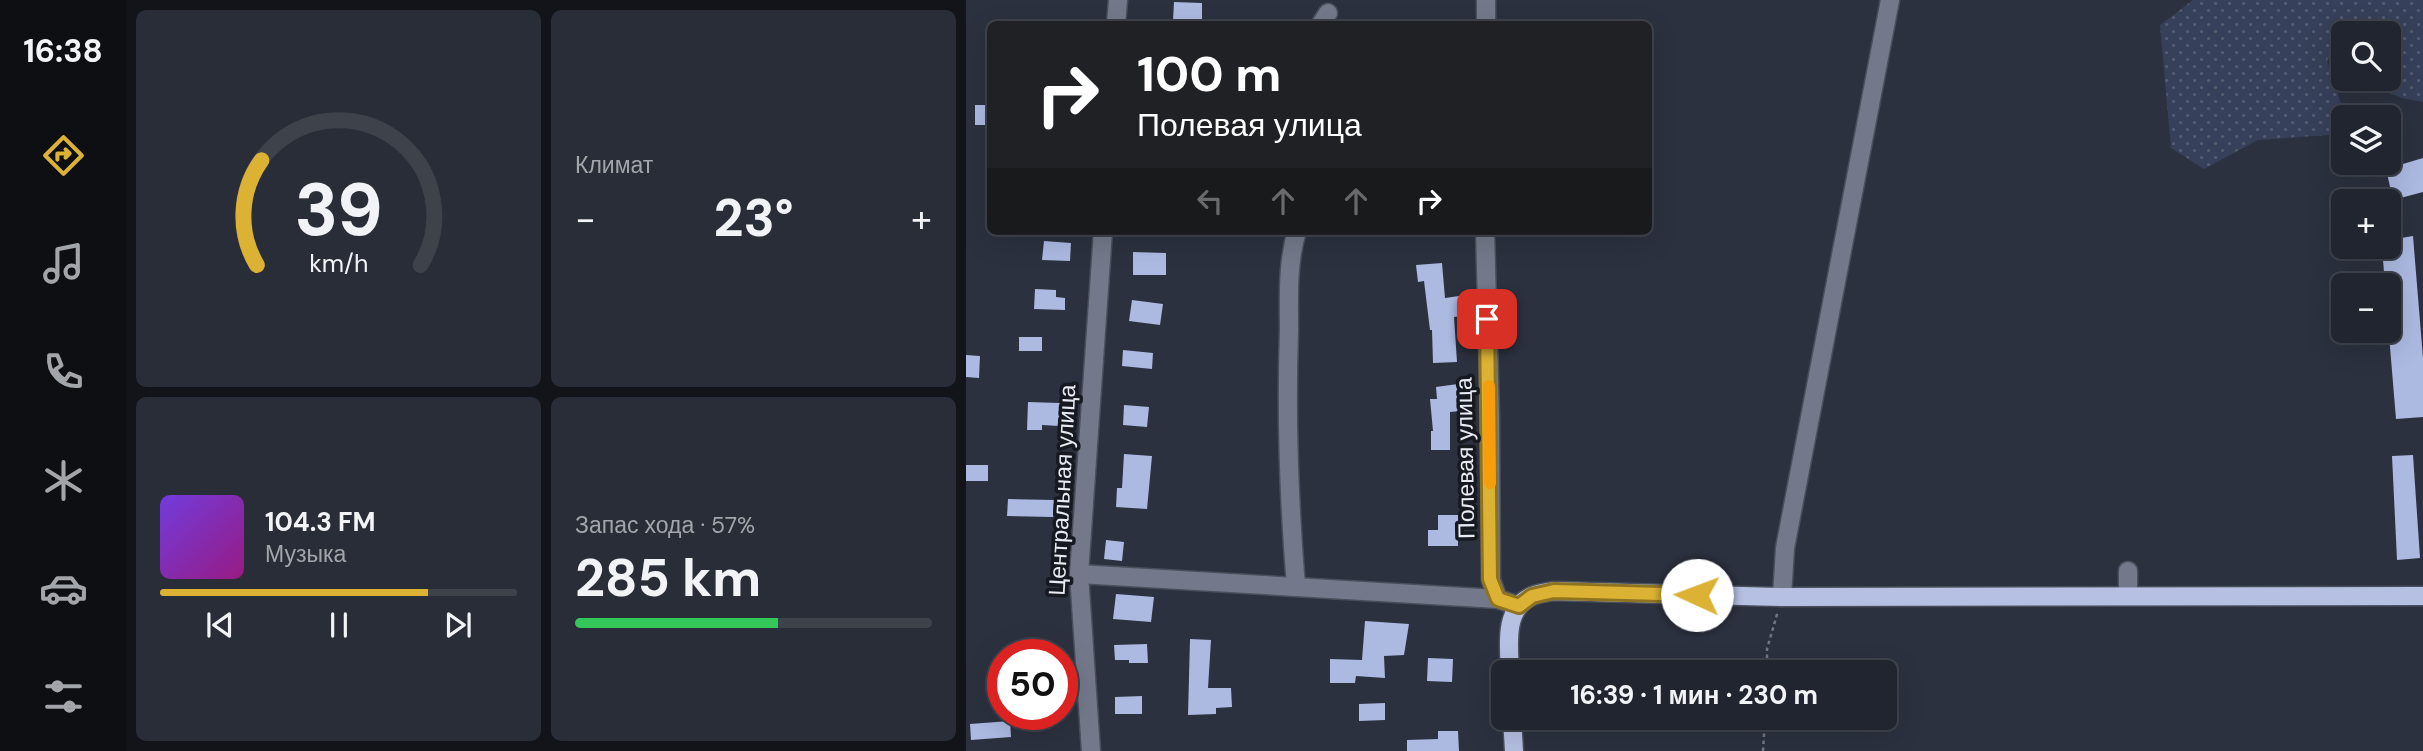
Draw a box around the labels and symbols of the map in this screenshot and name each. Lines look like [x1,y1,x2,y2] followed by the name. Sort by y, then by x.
[1457,289,1517,349] pin
[1449,377,1481,539] street label: Полевая улица
[1041,383,1083,596] street label: Центральная улица
[1660,558,1734,632] position arrow
[987,639,1078,730] speed limit sign: 50

